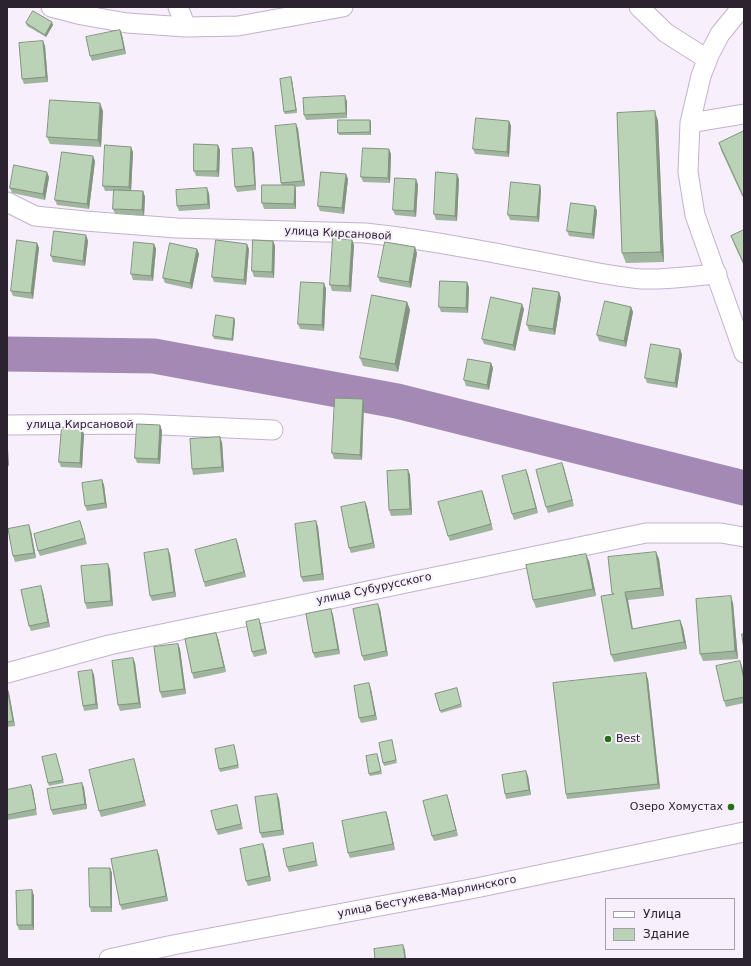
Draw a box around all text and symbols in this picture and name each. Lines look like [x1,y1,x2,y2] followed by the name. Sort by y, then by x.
[284,225,392,243] street label: улица Кирсановой
[26,418,134,432] street label: улица Кирсановой
[315,570,433,608] street label: улица Субурусского
[616,732,640,746] place label: Best
[603,734,613,744] marker: Best
[630,800,723,814] place label: Озеро Хомустах
[726,802,736,812] marker: Озеро Хомустах
[336,873,518,921] street label: улица Бестужева-Марлинского
[605,898,735,950] legend
[643,907,681,921] text: Улица
[643,927,689,941] text: Здание

